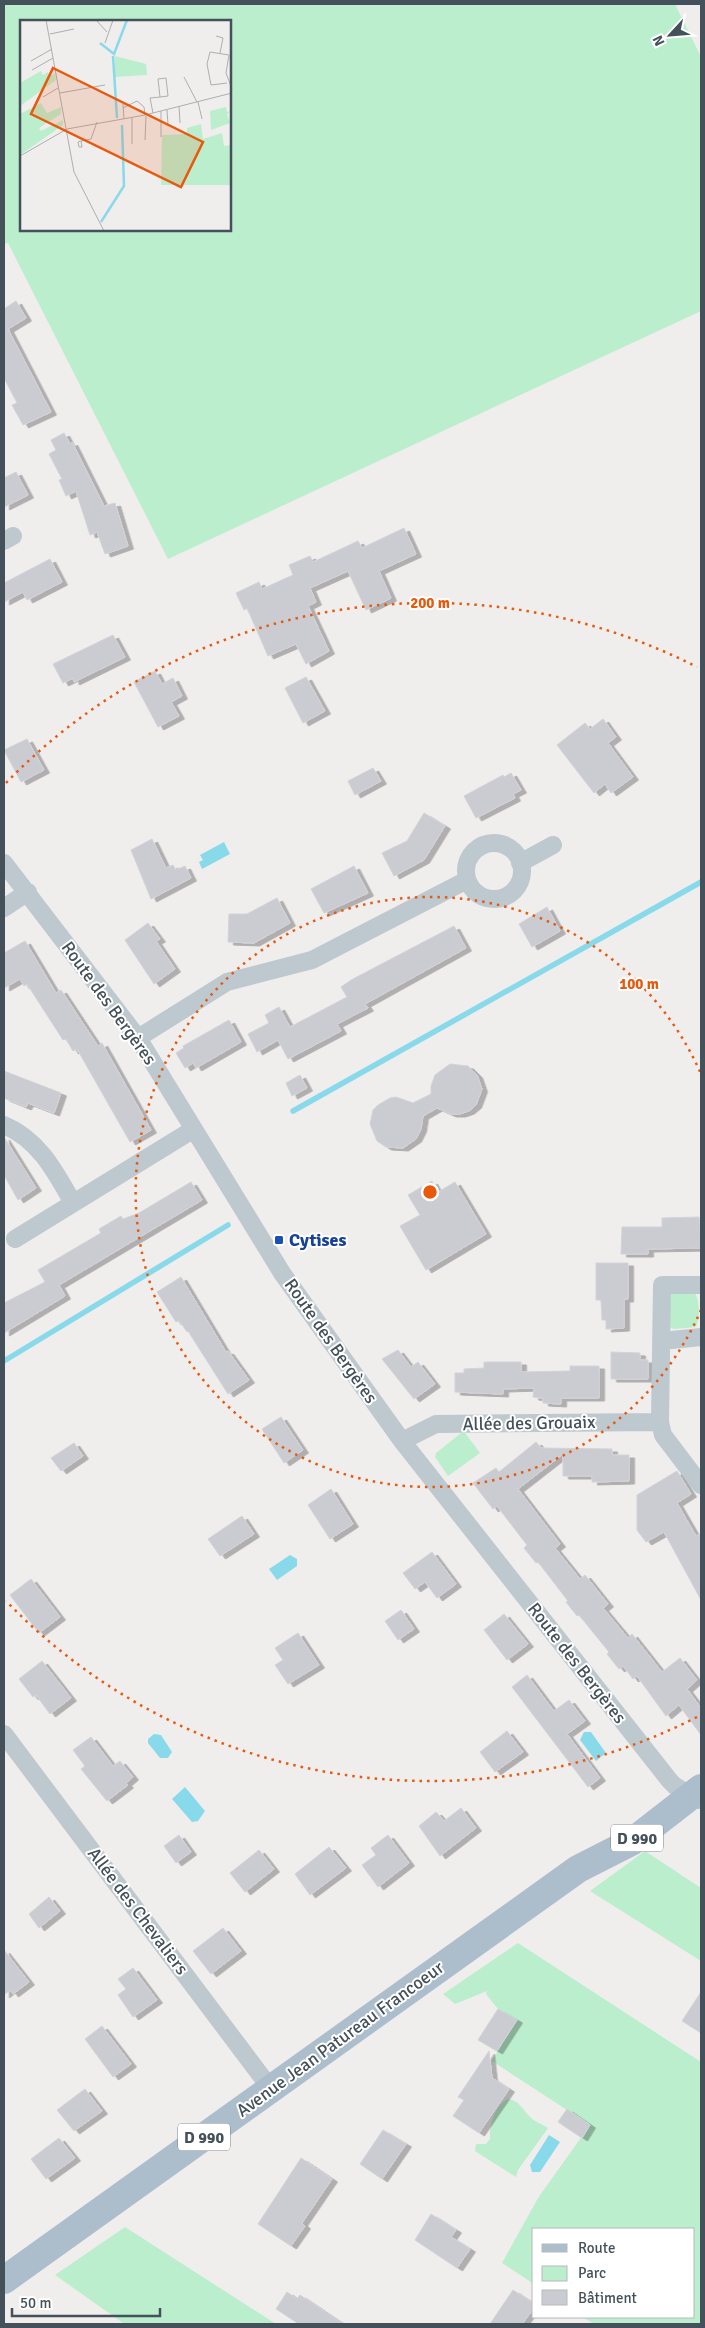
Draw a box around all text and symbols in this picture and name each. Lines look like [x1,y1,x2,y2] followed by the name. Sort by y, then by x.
[645,10,695,60] north arrow
[20,20,231,231] inset map
[649,32,669,49] text: N
[410,594,450,612] text: 200 m
[57,937,161,1069] street label: Route des Bergères
[619,975,659,993] text: 100 m
[421,1183,439,1201] centre of rings
[289,1229,346,1251] place label: Cytises
[273,1234,285,1246] marker: Cytises
[280,1274,382,1408] street label: Route des Bergères
[462,1411,596,1435] street label: Allée des Grouaix
[523,1598,631,1728] street label: Route des Bergères
[611,1825,663,1852] road number: D 990
[83,1843,193,1979] street label: Allée des Chevaliers
[232,1956,448,2122] street label: Avenue Jean Patureau Francoeur
[178,2124,230,2150] road number: D 990
[532,2228,695,2318] legend
[578,2239,615,2257] text: Route
[578,2264,606,2282] text: Parc
[12,2286,160,2318] scale bar
[578,2289,637,2307] text: Bâtiment
[20,2294,51,2312] text: 50 m

